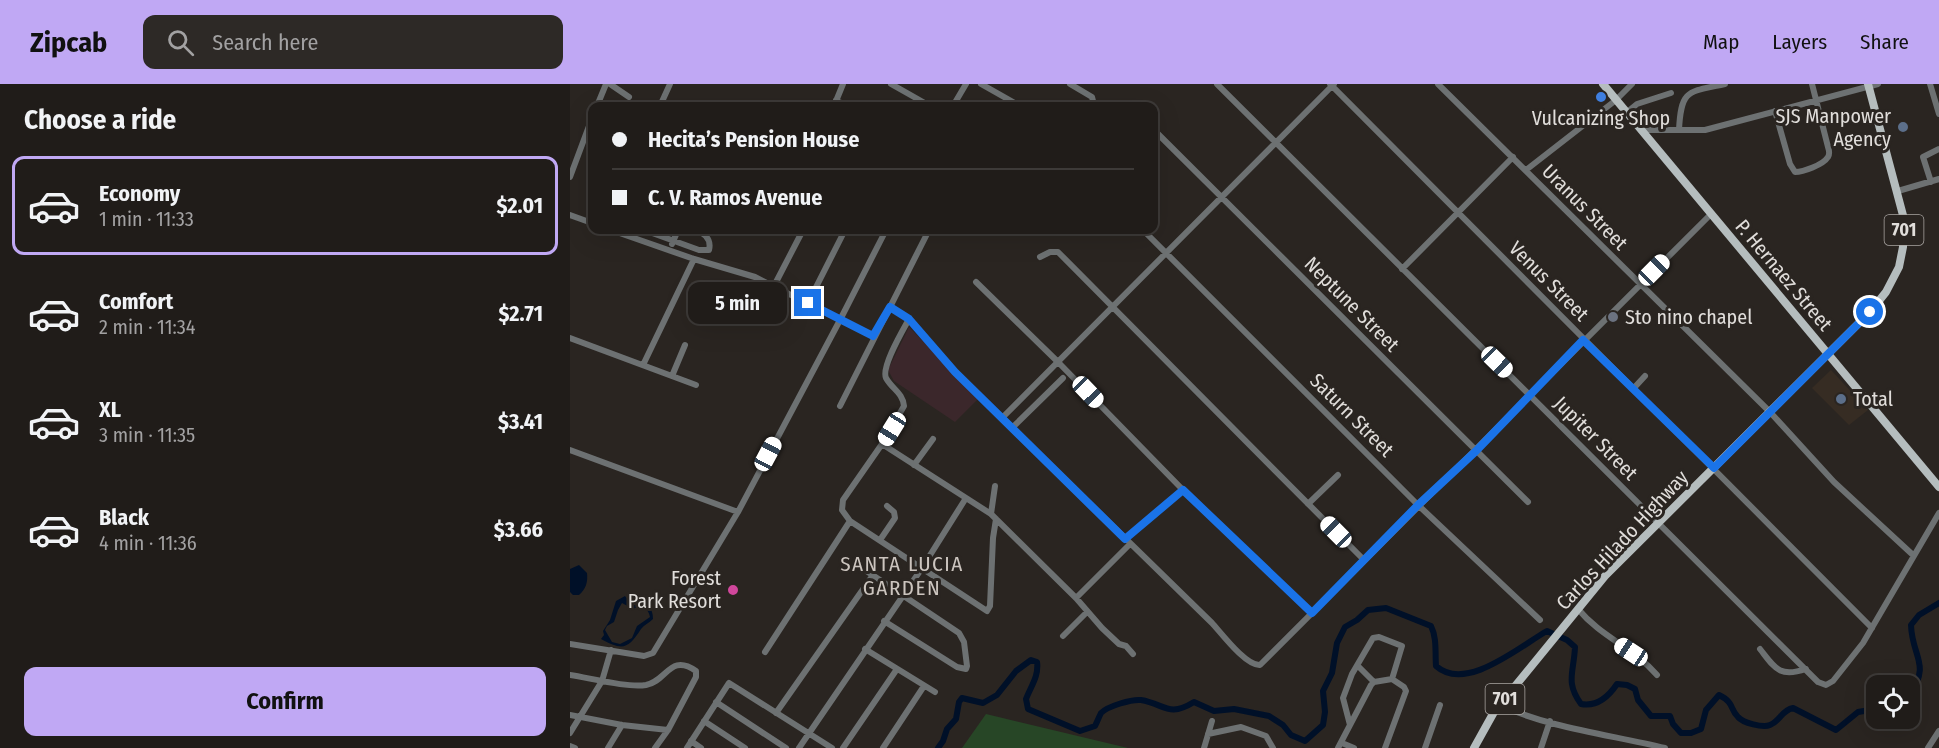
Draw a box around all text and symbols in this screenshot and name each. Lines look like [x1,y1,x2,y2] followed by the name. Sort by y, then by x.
[143,15,563,69] search box
[30,26,107,59] text: Zipcab
[164,26,197,59] icon: search
[212,29,318,56] text: Search here
[1703,29,1739,55] text: Map
[1772,29,1827,55] text: Layers
[1860,29,1909,55] text: Share
[1594,90,1608,104] marker: Vulcanizing Shop
[24,104,176,136] text: Choose a ride
[1775,104,1891,151] place label: SJS Manpower Agency
[1532,106,1670,130] place label: Vulcanizing Shop
[1896,120,1910,134] marker: SJS Manpower Agency
[648,126,859,153] text: Hecita’s Pension House
[1537,159,1633,255] street label: Uranus Street
[27,179,81,233] icon: car
[99,180,180,207] text: Economy
[648,184,822,211] text: C. V. Ramos Avenue
[497,192,543,219] text: $2.01
[99,207,194,231] text: 1 min · 11:33
[1731,214,1838,336] street label: P. Hernaez Street
[1884,215,1924,245] road number: 701
[1504,236,1594,326] street label: Venus Street
[1635,251,1673,289] car
[1300,252,1405,357] street label: Neptune Street
[688,282,787,324] callout: 5 min
[27,287,81,341] icon: car
[99,288,173,315] text: Comfort
[794,289,821,316] route end
[715,291,760,315] text: 5 min
[1856,298,1883,325] route start
[498,300,543,327] text: $2.71
[1625,305,1752,329] place label: Sto nino chapel
[1606,310,1620,324] marker: Sto nino chapel
[99,315,195,339] text: 2 min · 11:34
[1478,343,1516,381] car
[1305,368,1399,462] street label: Saturn Street
[1069,373,1107,411] car
[1853,387,1893,411] place label: Total
[1549,391,1643,485] street label: Jupiter Street
[1834,392,1848,406] marker: Total
[27,395,81,449] icon: car
[99,396,121,423] text: XL
[498,408,543,435] text: $3.41
[875,409,909,449] car
[99,423,195,447] text: 3 min · 11:35
[752,434,784,474] car
[1551,465,1693,615] street label: Carlos Hilado Highway
[27,503,81,557] icon: car
[99,504,149,531] text: Black
[1317,513,1355,551] car
[494,516,543,543] text: $3.66
[99,531,197,555] text: 4 min · 11:36
[840,551,964,601] district label: SANTA LUCIA GARDEN
[628,566,721,613] place label: Forest Park Resort
[726,583,740,597] marker: Forest Park Resort
[1611,635,1651,669] car
[24,667,546,736] button: Confirm
[1866,675,1920,729] map controls
[1866,675,1920,729] button: locate
[1486,684,1524,714] road number: 701

